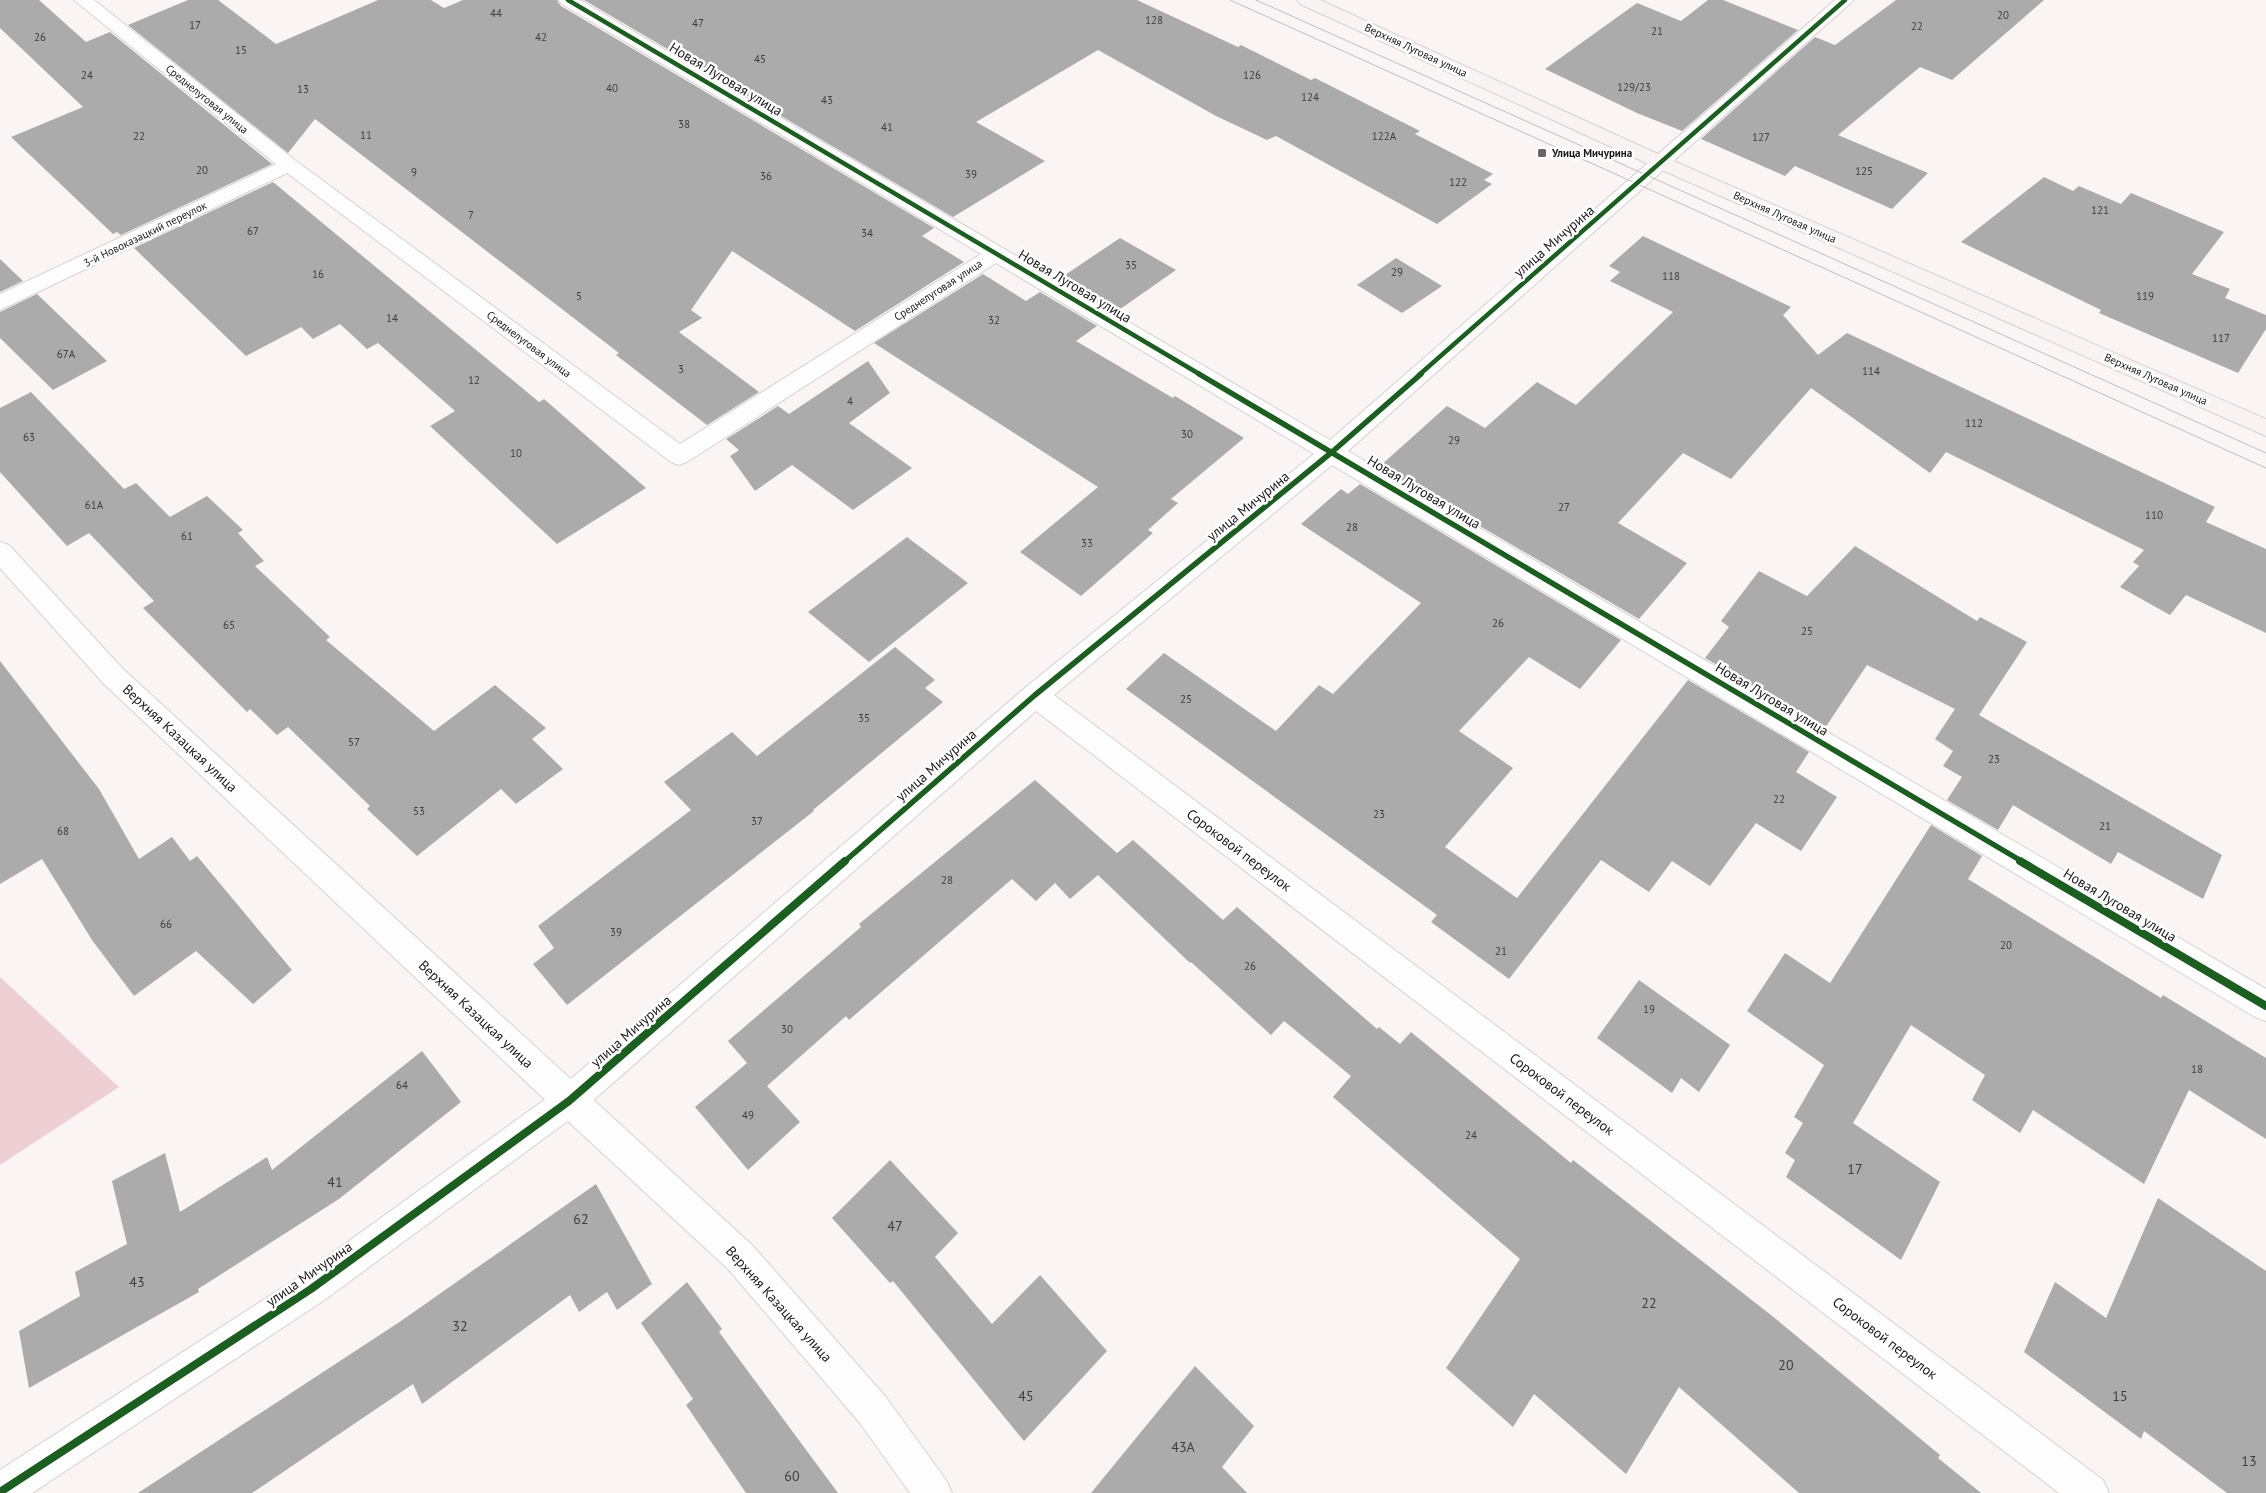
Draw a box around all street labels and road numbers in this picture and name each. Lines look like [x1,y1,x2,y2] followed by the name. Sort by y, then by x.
[1363,20,1469,80] street label: Верхняя Луговая улица
[666,38,786,120] street label: Новая Луговая улица
[163,61,251,137] street label: Среднелуговая улица
[1731,188,1839,246] street label: Верхняя Луговая улица
[81,198,210,270] street label: 3-й Новоказацкий переулок
[1510,201,1598,281] street label: улица Мичурина
[1015,245,1135,327] street label: Новая Луговая улица
[891,256,985,324] street label: Среднелуговая улица
[484,308,574,380] street label: Среднелуговая улица
[2102,350,2210,408] street label: Верхняя Луговая улица
[1364,451,1484,533] street label: Новая Луговая улица
[1203,467,1293,545] street label: улица Мичурина
[1712,658,1832,740] street label: Новая Луговая улица
[119,680,241,796] street label: Верхняя Казацкая улица
[892,725,980,805] street label: улица Мичурина
[1183,805,1295,895] street label: Сороковой переулок
[2060,864,2180,946] street label: Новая Луговая улица
[415,956,537,1072] street label: Верхняя Казацкая улица
[587,991,675,1071] street label: улица Мичурина
[1506,1049,1618,1139] street label: Сороковой переулок
[262,1238,356,1310] street label: улица Мичурина
[722,1242,836,1366] street label: Верхняя Казацкая улица
[1829,1293,1941,1383] street label: Сороковой переулок

